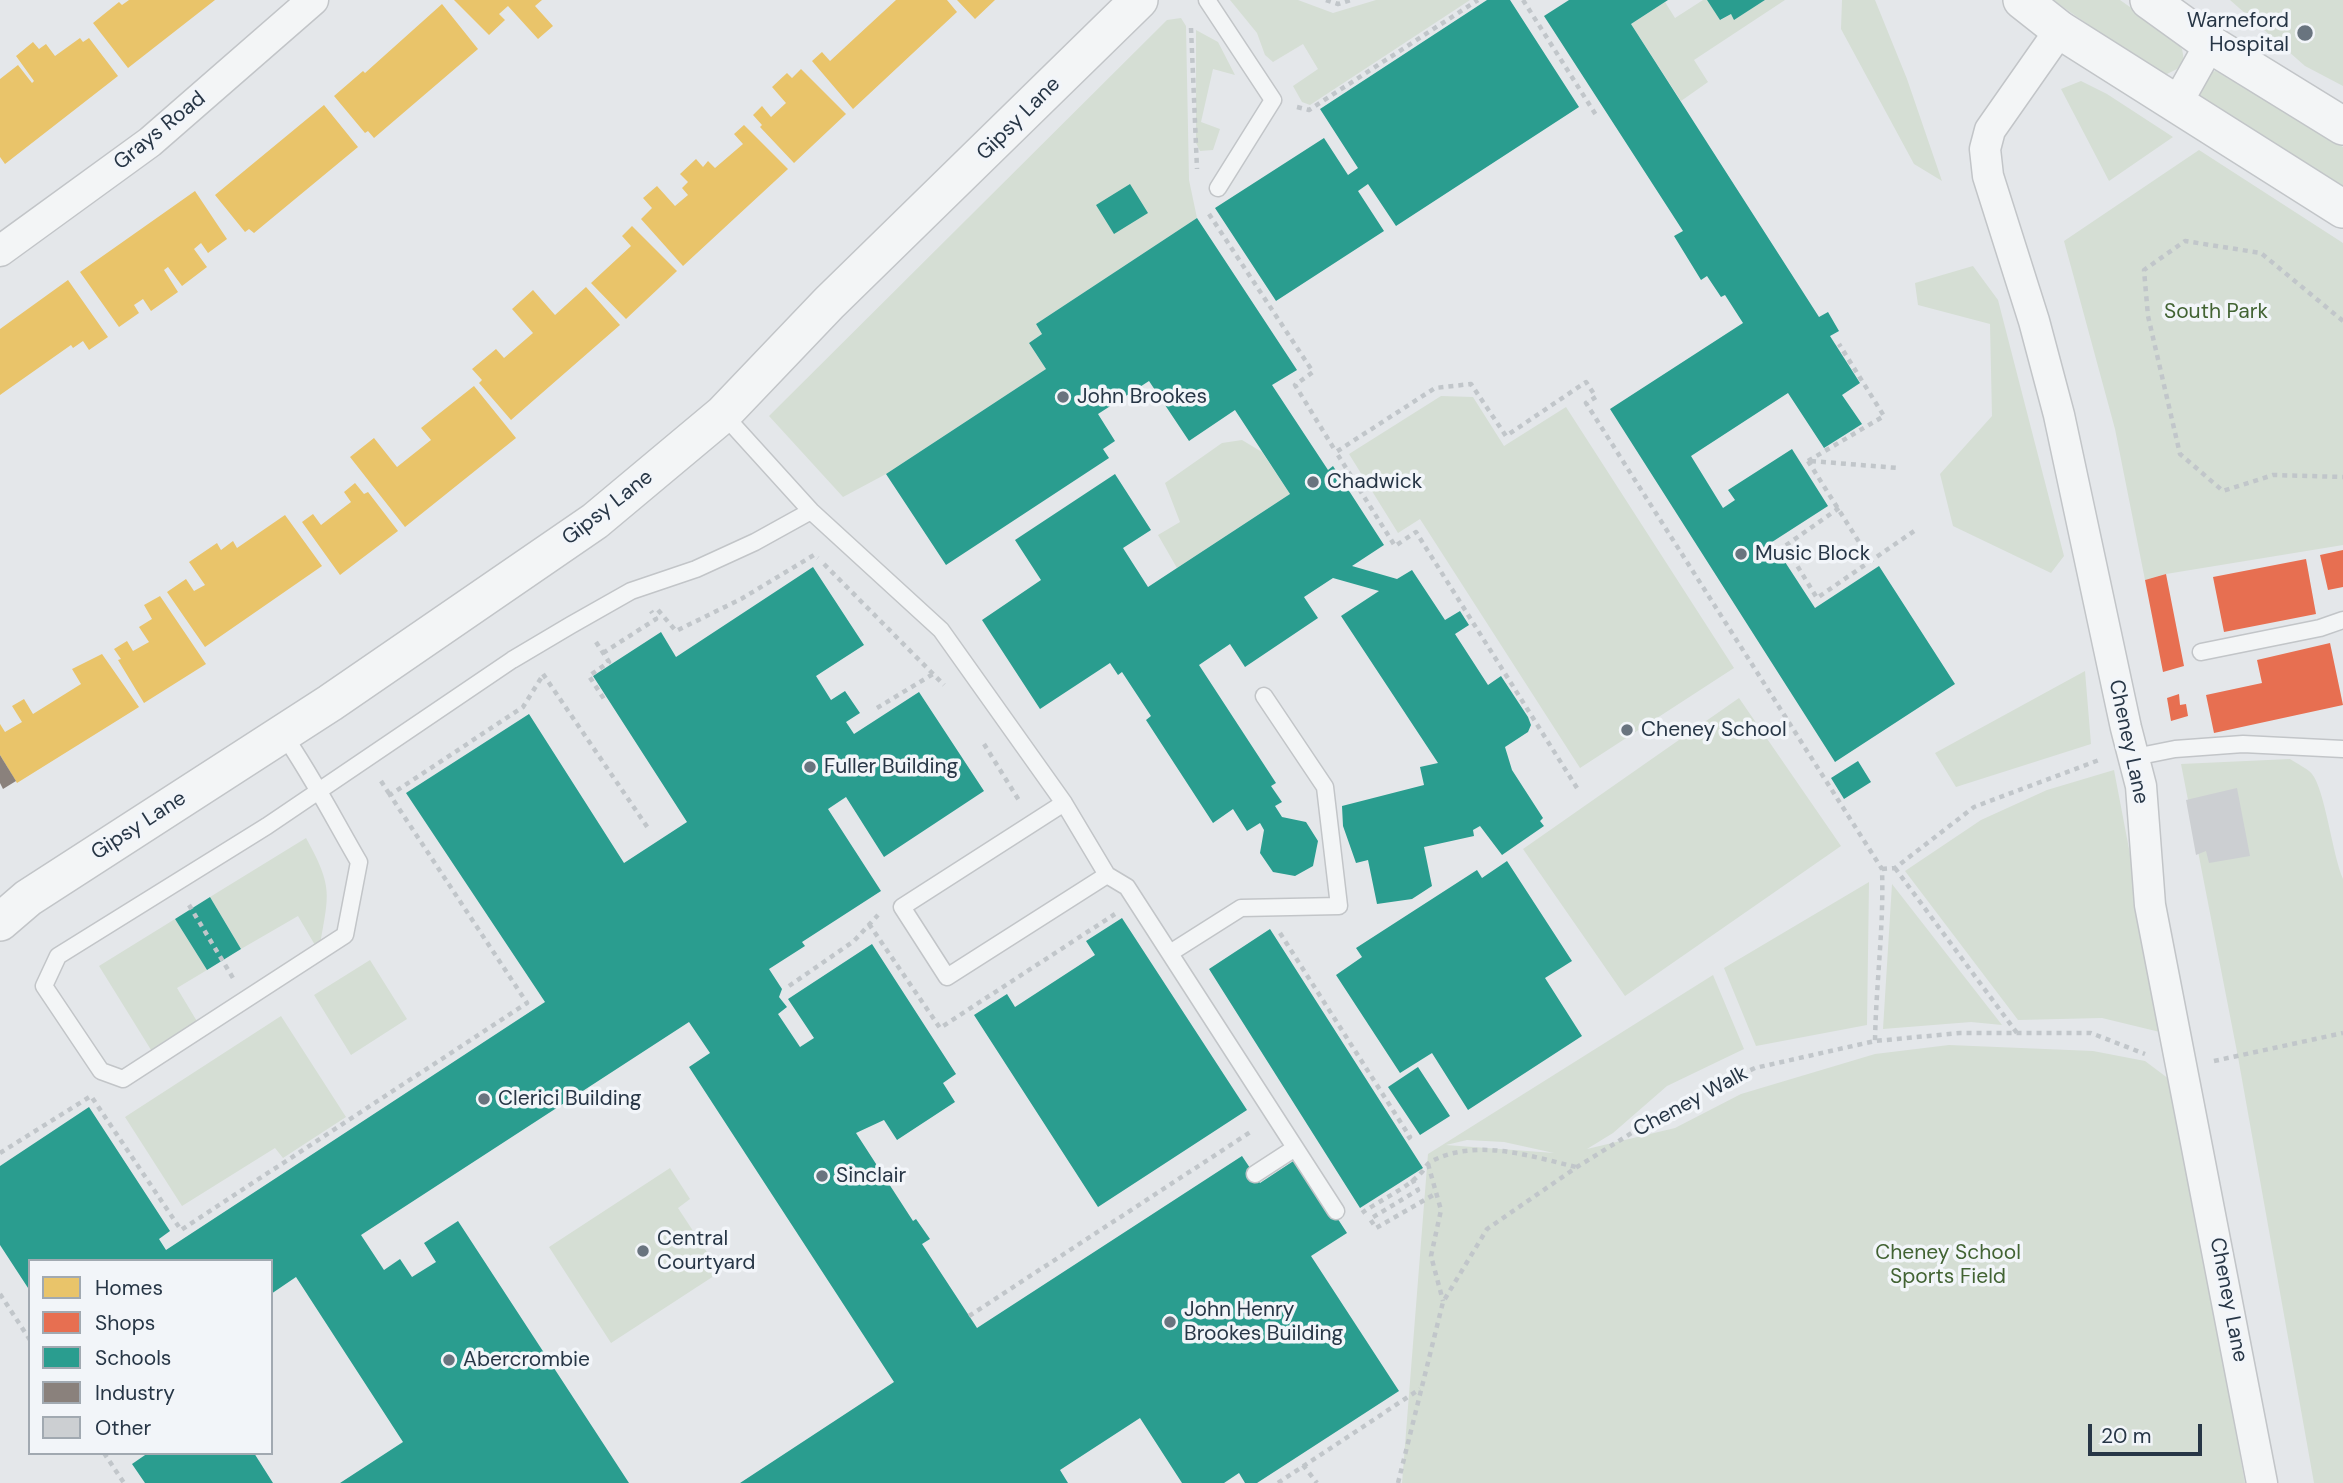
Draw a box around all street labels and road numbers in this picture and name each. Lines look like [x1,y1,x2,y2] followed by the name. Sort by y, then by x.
[972,72,1066,166] street label: Gipsy Lane
[109,86,211,176] street label: Grays Road
[558,465,658,551] street label: Gipsy Lane
[2103,678,2153,806] street label: Cheney Lane
[87,786,191,866] street label: Gipsy Lane
[1630,1061,1752,1143] street label: Cheney Walk
[2204,1236,2252,1364] street label: Cheney Lane

